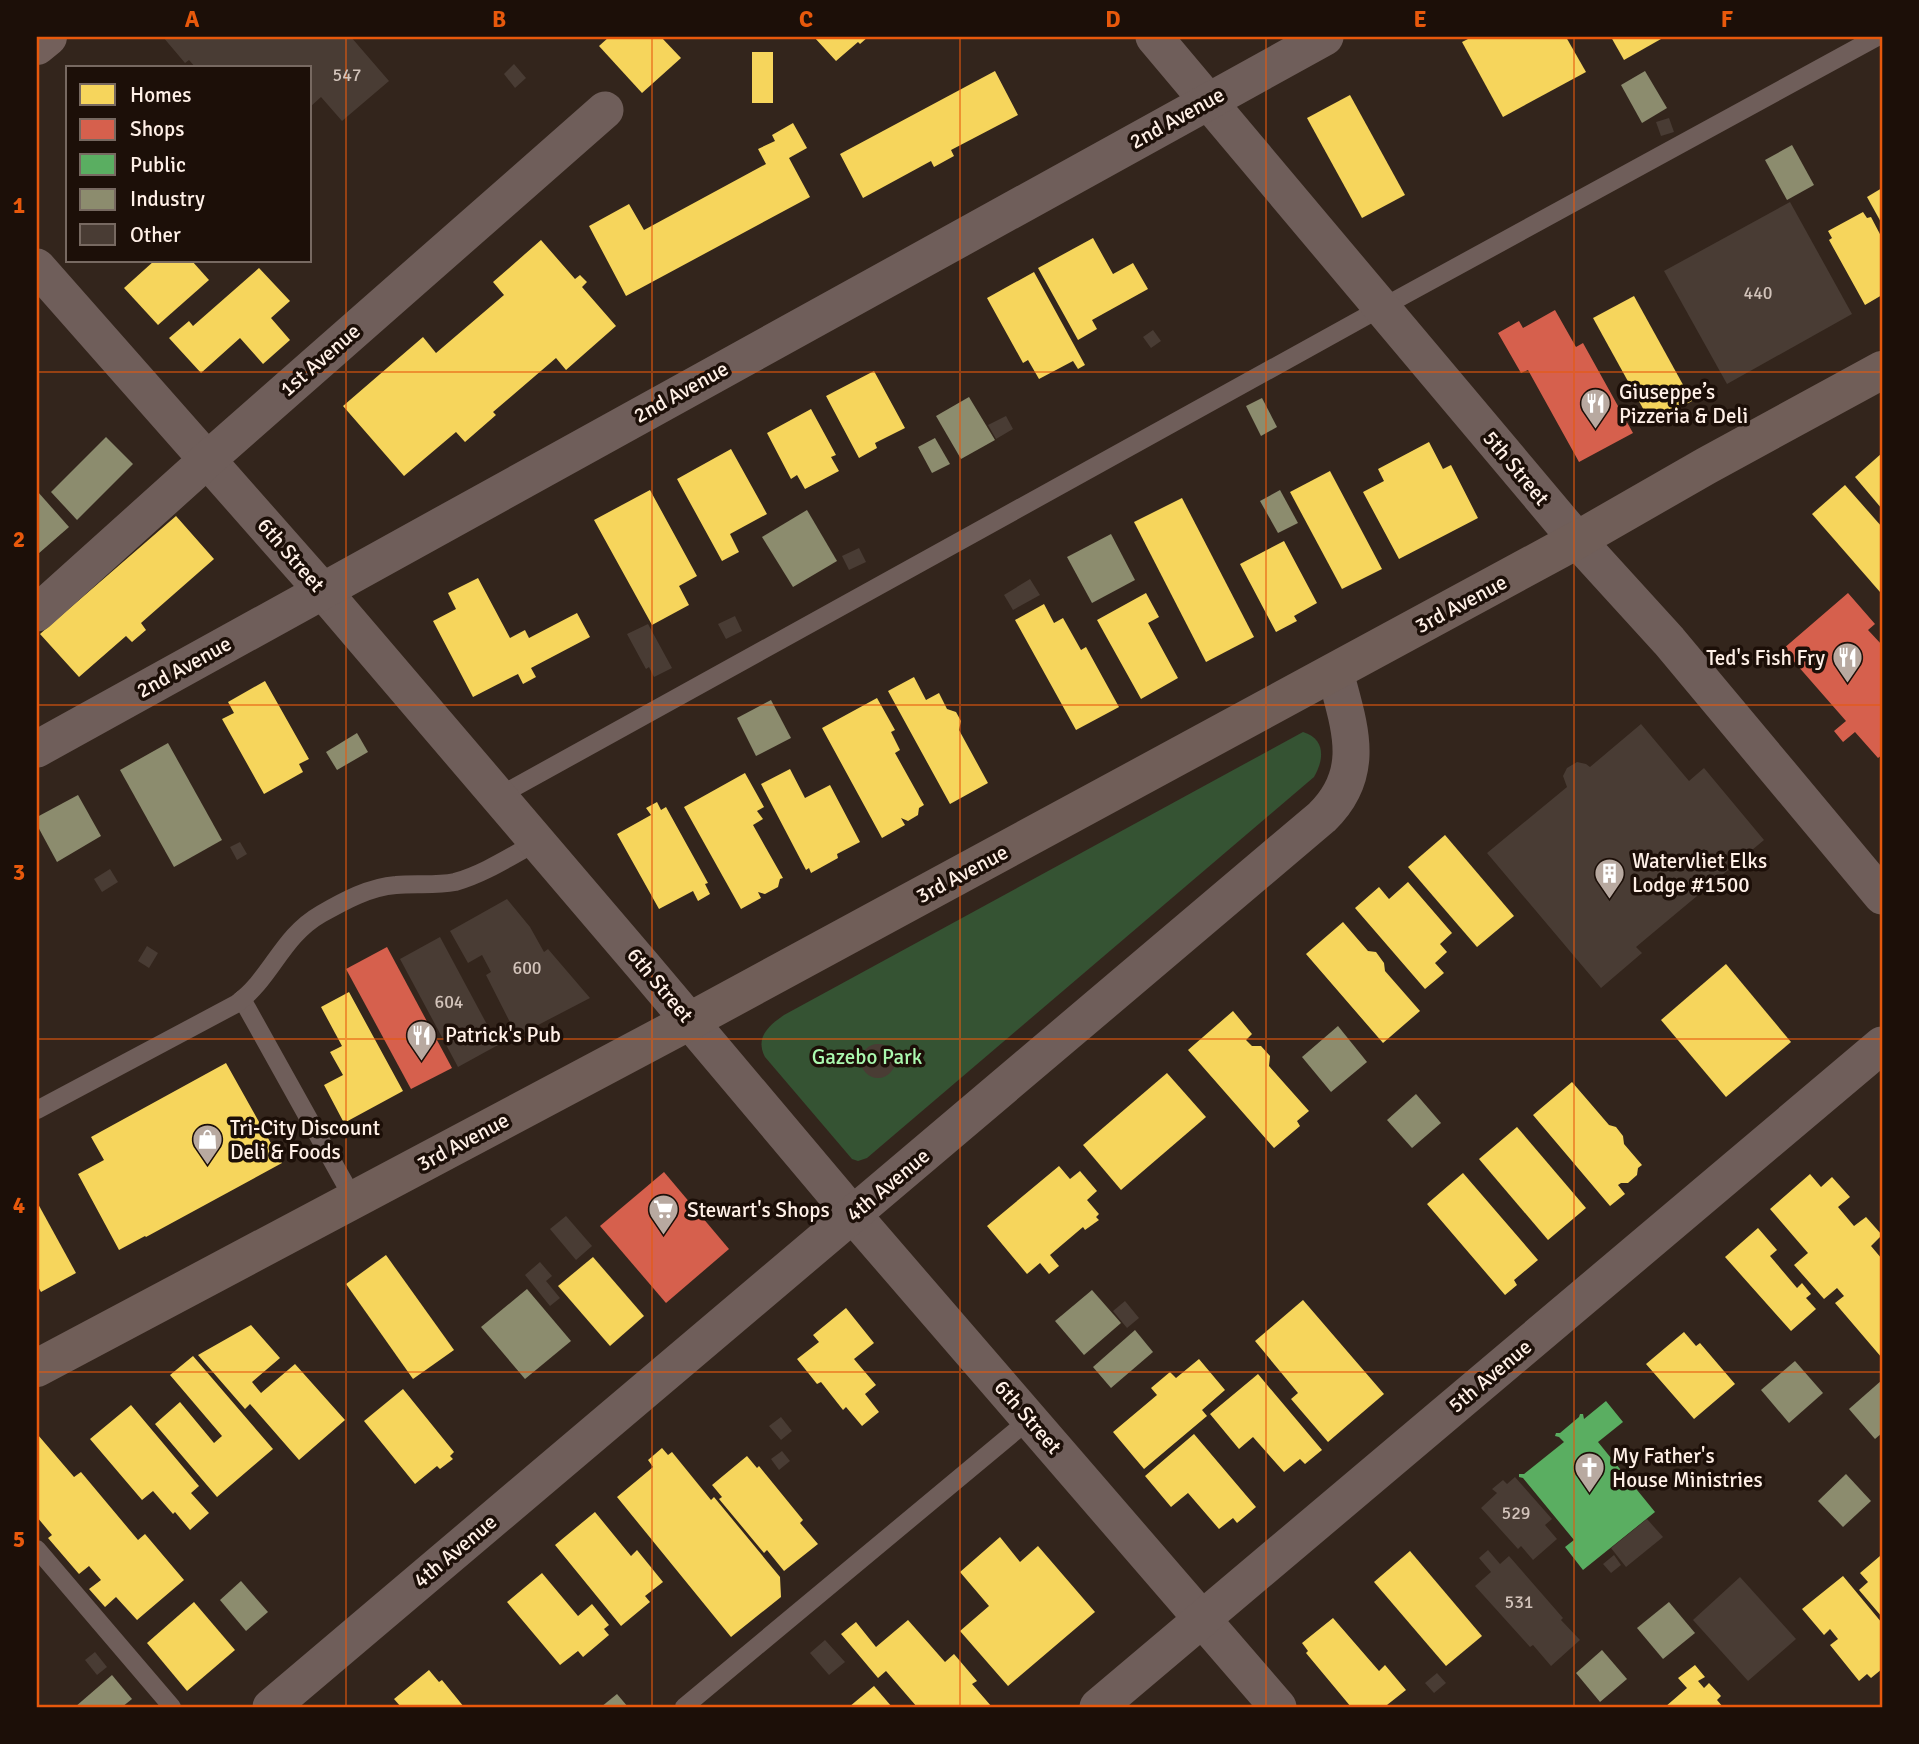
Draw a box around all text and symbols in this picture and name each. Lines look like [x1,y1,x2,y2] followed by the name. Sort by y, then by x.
[185,5,200,34] text: A
[492,5,506,34] text: B
[799,5,813,34] text: C
[1105,5,1121,34] text: D
[1413,5,1427,34] text: E
[1721,5,1733,34] text: F
[332,64,362,86] house number: 547
[66,66,312,262] legend
[1125,81,1229,155] street label: 2nd Avenue
[130,82,192,108] text: Homes
[130,116,184,142] text: Shops
[130,152,186,178] text: Public
[130,186,205,212] text: Industry
[13,191,25,220] text: 1
[130,222,181,248] text: Other
[1743,282,1773,304] house number: 440
[274,318,366,402] street label: 1st Avenue
[629,355,733,429] street label: 2nd Avenue
[1619,379,1748,429] place label: Giuseppe’s Pizzeria & Deli
[1579,387,1613,431] restaurant icon: Giuseppe’s Pizzeria & Deli
[1477,425,1555,511] street label: 5th Street
[252,513,330,597] street label: 6th Street
[13,525,25,554] text: 2
[1411,569,1511,639] street label: 3rd Avenue
[132,630,236,704] street label: 2nd Avenue
[1831,641,1865,685] restaurant icon: Ted's Fish Fry
[1706,645,1825,671] place label: Ted's Fish Fry
[912,839,1012,909] street label: 3rd Avenue
[1632,848,1767,898] place label: Watervliet Elks Lodge #1500
[1592,856,1626,900] building icon: Watervliet Elks Lodge #1500
[13,858,25,887] text: 3
[621,942,699,1028] street label: 6th Street
[512,957,542,979] house number: 600
[434,991,464,1013] house number: 604
[405,1018,439,1062] restaurant icon: Patrick's Pub
[445,1022,561,1048] place label: Patrick's Pub
[812,1044,923,1070] park label: Gazebo Park
[413,1107,513,1177] street label: 3rd Avenue
[230,1115,380,1165] place label: Tri-City Discount Deli & Foods
[190,1123,224,1167] shop icon: Tri-City Discount Deli & Foods
[841,1143,935,1227] street label: 4th Avenue
[13,1191,25,1220] text: 4
[647,1193,681,1237] supermarket icon: Stewart's Shops
[687,1197,830,1223] place label: Stewart's Shops
[1443,1334,1537,1418] street label: 5th Avenue
[989,1375,1067,1459] street label: 6th Street
[1612,1443,1763,1493] place label: My Father's House Ministries
[1572,1451,1606,1495] church icon: My Father's House Ministries
[1501,1502,1531,1524] house number: 529
[408,1509,502,1593] street label: 4th Avenue
[13,1525,25,1554] text: 5
[1504,1591,1534,1613] house number: 531

